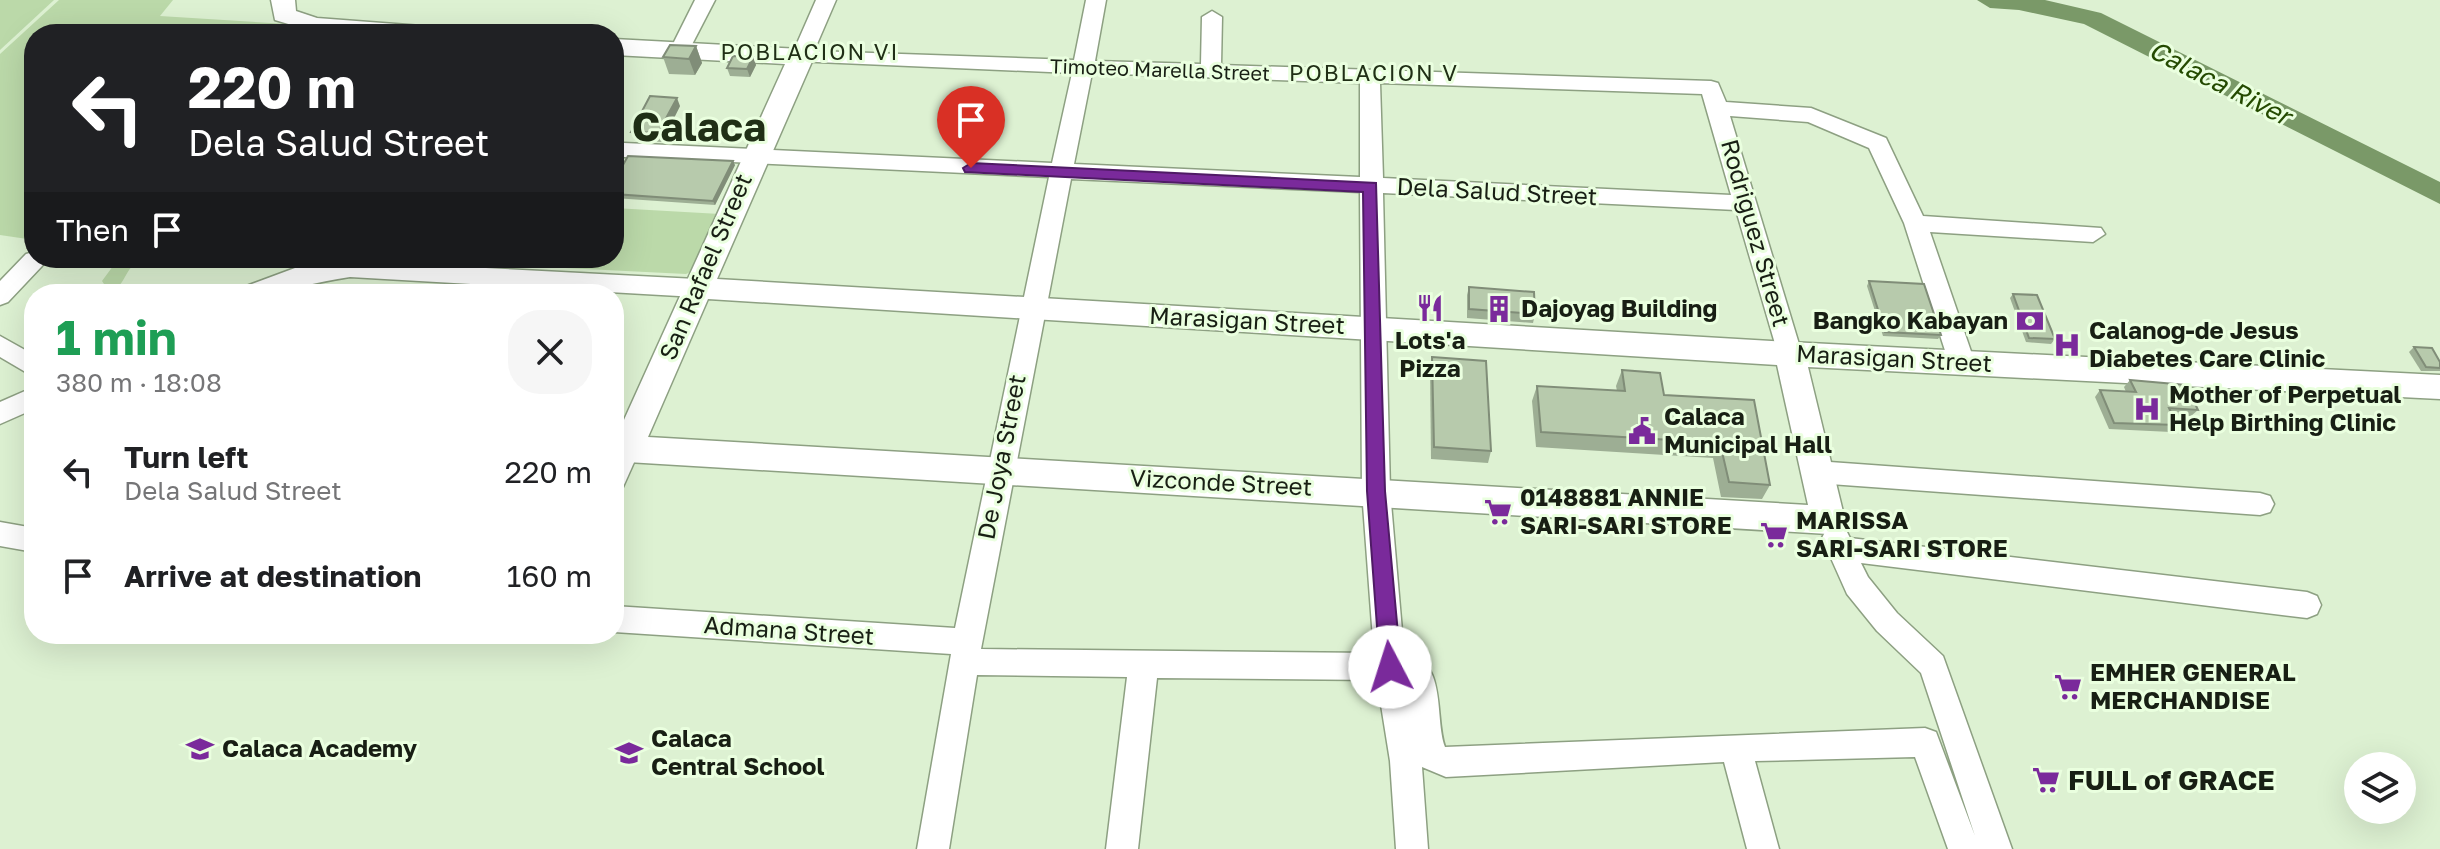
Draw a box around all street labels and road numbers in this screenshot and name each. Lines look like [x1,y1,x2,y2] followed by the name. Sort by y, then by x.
[1050,53,1270,85] street label: Timoteo Marella Street
[1716,136,1797,330] street label: Rodriguez Street
[652,169,757,364] street label: San Rafael Street
[1396,171,1598,210] street label: Dela Salud Street
[1148,300,1346,339] street label: Marasigan Street
[1795,338,1993,377] street label: Marasigan Street
[970,372,1031,542] street label: De Joya Street
[1129,462,1313,501] street label: Vizconde Street
[703,609,875,650] street label: Admana Street

